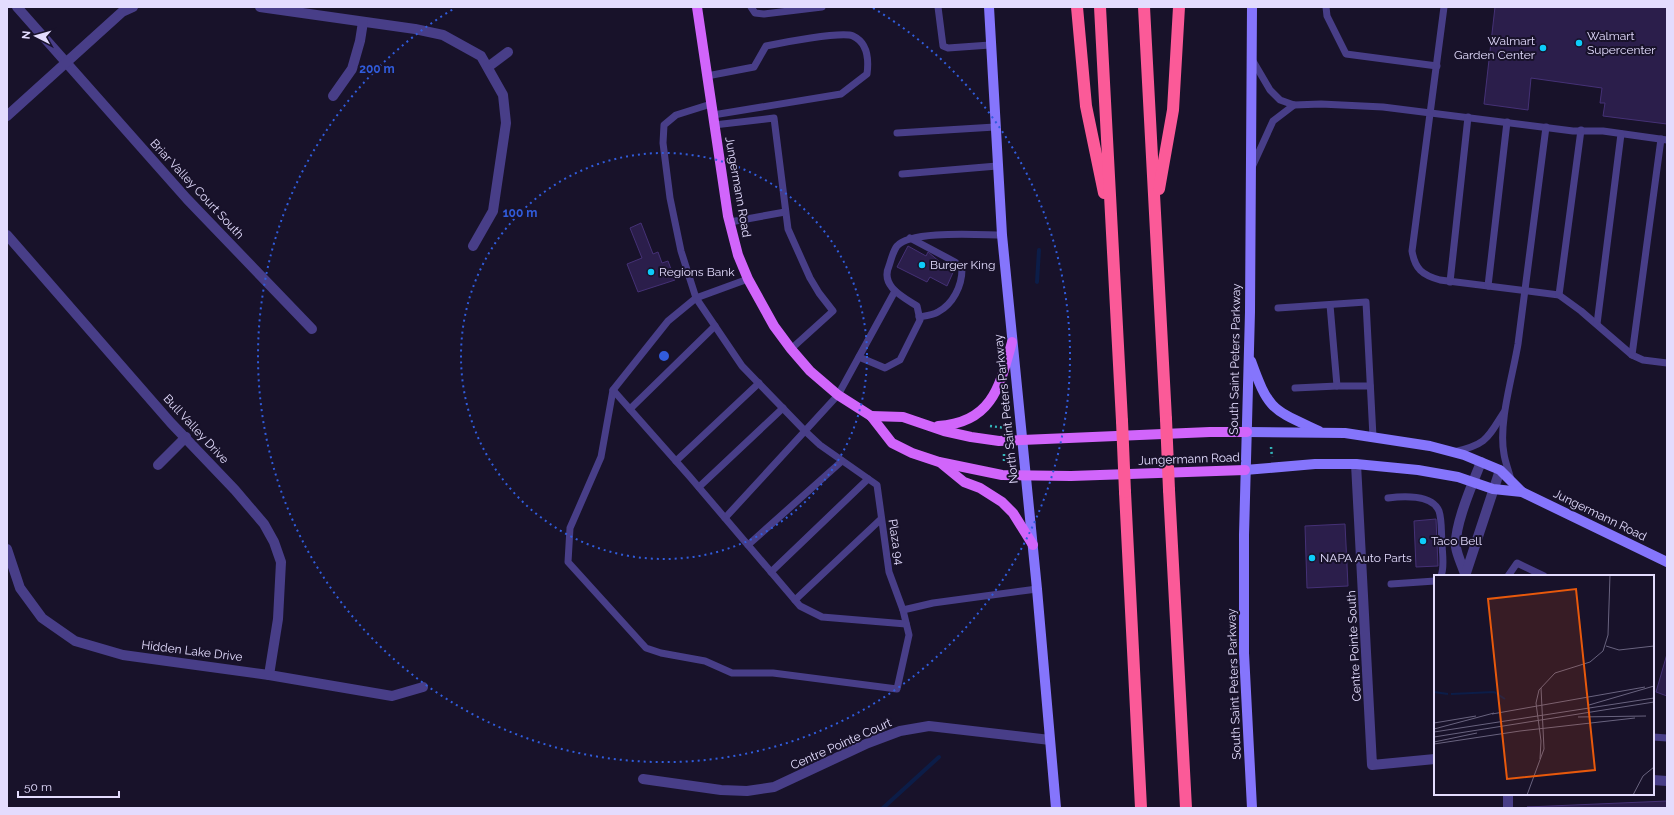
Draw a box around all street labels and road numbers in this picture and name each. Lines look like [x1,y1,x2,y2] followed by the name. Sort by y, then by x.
[147,136,247,242] street label: Briar Valley Court South
[722,136,754,238] street label: Jungermann Road
[1227,283,1243,435] street label: South Saint Peters Parkway
[991,333,1021,485] street label: North Saint Peters Parkway
[160,392,232,466] street label: Bull Valley Drive
[1138,450,1240,468] street label: Jungermann Road
[1551,486,1649,544] street label: Jungermann Road
[885,518,907,566] street label: Plaza 94
[1344,590,1364,702] street label: Centre Pointe South
[1224,608,1244,760] street label: South Saint Peters Parkway
[141,638,243,664] street label: Hidden Lake Drive
[788,715,894,773] street label: Centre Pointe Court

